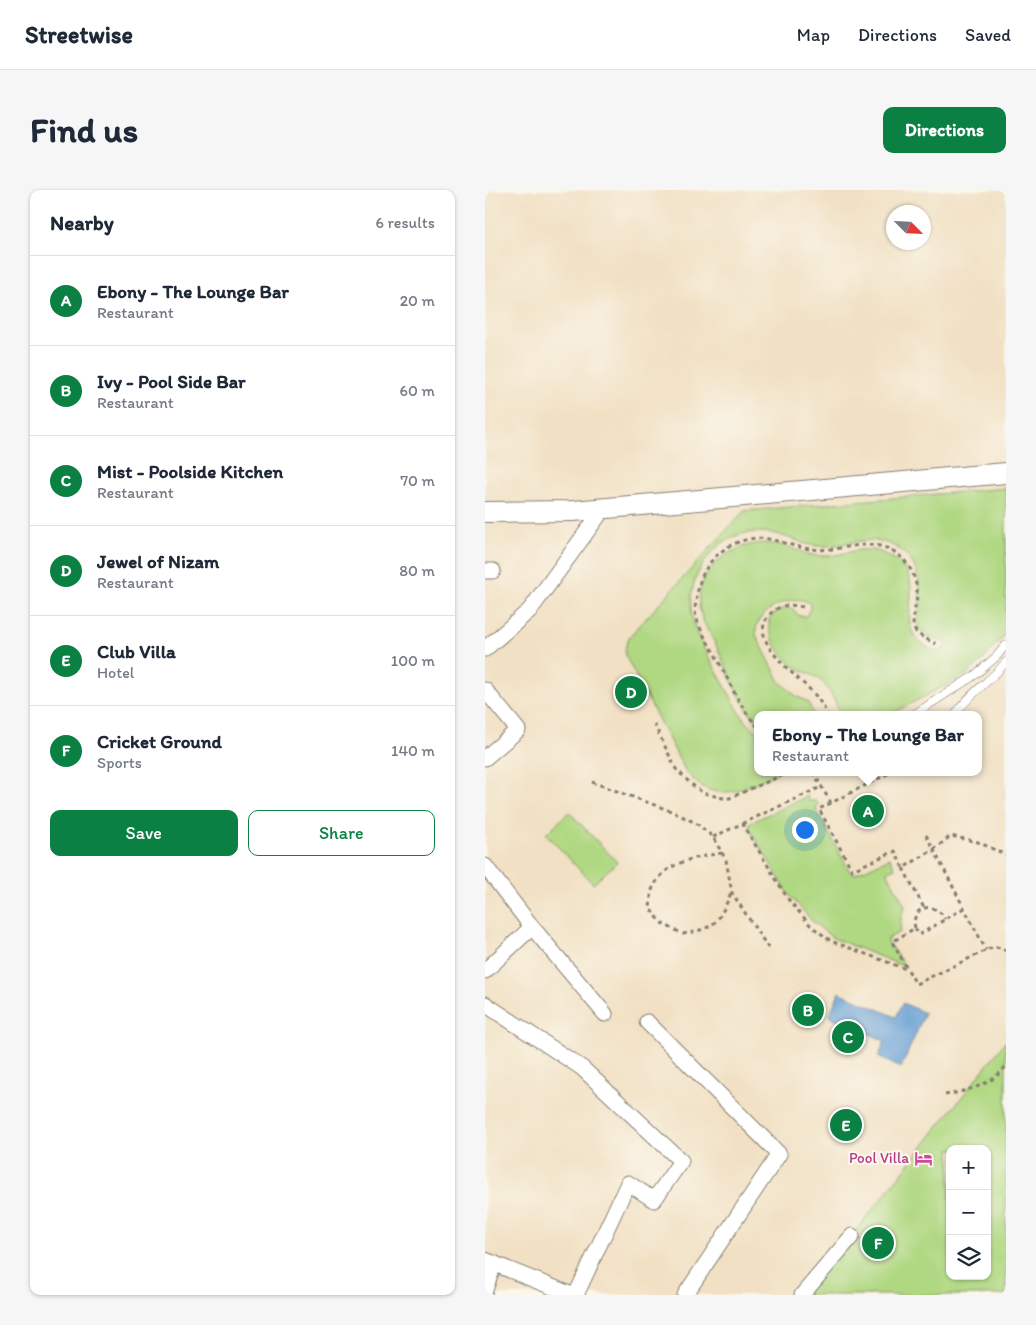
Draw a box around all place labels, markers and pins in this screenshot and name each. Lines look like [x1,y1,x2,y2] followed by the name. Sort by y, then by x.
[615,673,647,711] pin: D
[852,792,884,830] pin: A
[792,991,824,1029] pin: B
[832,1018,864,1056] pin: C
[830,1106,862,1144] pin: E
[913,1148,933,1168] hotel icon: Pool Villa
[849,1149,909,1167] place label: Pool Villa
[862,1224,894,1262] pin: F

